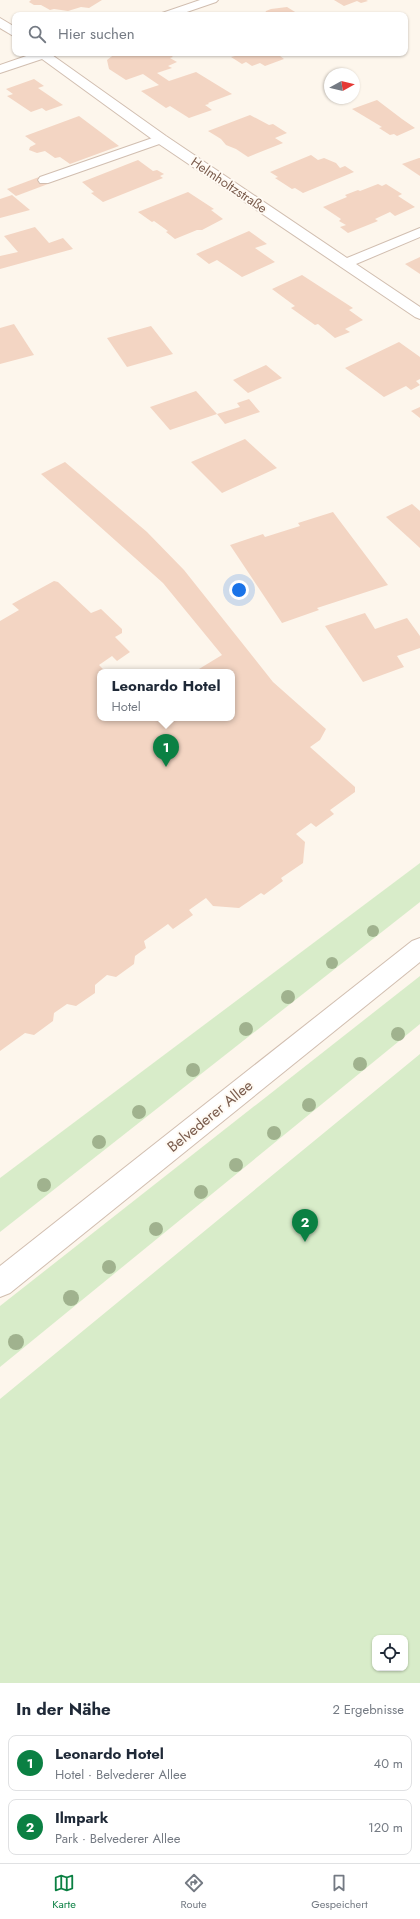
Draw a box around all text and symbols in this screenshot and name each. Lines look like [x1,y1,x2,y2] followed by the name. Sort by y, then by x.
[12,12,408,56] search box
[26,23,48,45] icon: search
[58,23,135,45] text: Hier suchen
[324,68,360,104] north arrow
[187,152,271,218] street label: Helmholtzstraße
[229,580,249,600] your location
[97,669,235,721] popup
[112,675,220,697] text: Leonardo Hotel
[112,697,141,716] text: Hotel
[153,734,179,767] pin: 1
[162,1074,258,1157] street label: Belvederer Allee
[292,1209,318,1242] pin: 2
[372,1635,408,1671] map controls
[372,1635,408,1671] button: locate
[16,1697,111,1721] text: In der Nähe
[332,1700,404,1719] text: 2 Ergebnisse
[55,1743,164,1765] text: Leonardo Hotel
[27,1754,33,1773] text: 1
[374,1754,403,1773] text: 40 m
[55,1765,186,1784] text: Hotel · Belvederer Allee
[55,1807,108,1829] text: Ilmpark
[26,1818,34,1837] text: 2
[368,1818,403,1837] text: 120 m
[55,1829,180,1848] text: Park · Belvederer Allee
[52,1872,76,1912] tab: Karte
[180,1872,207,1912] tab: Route
[311,1872,368,1912] tab: Gespeichert

